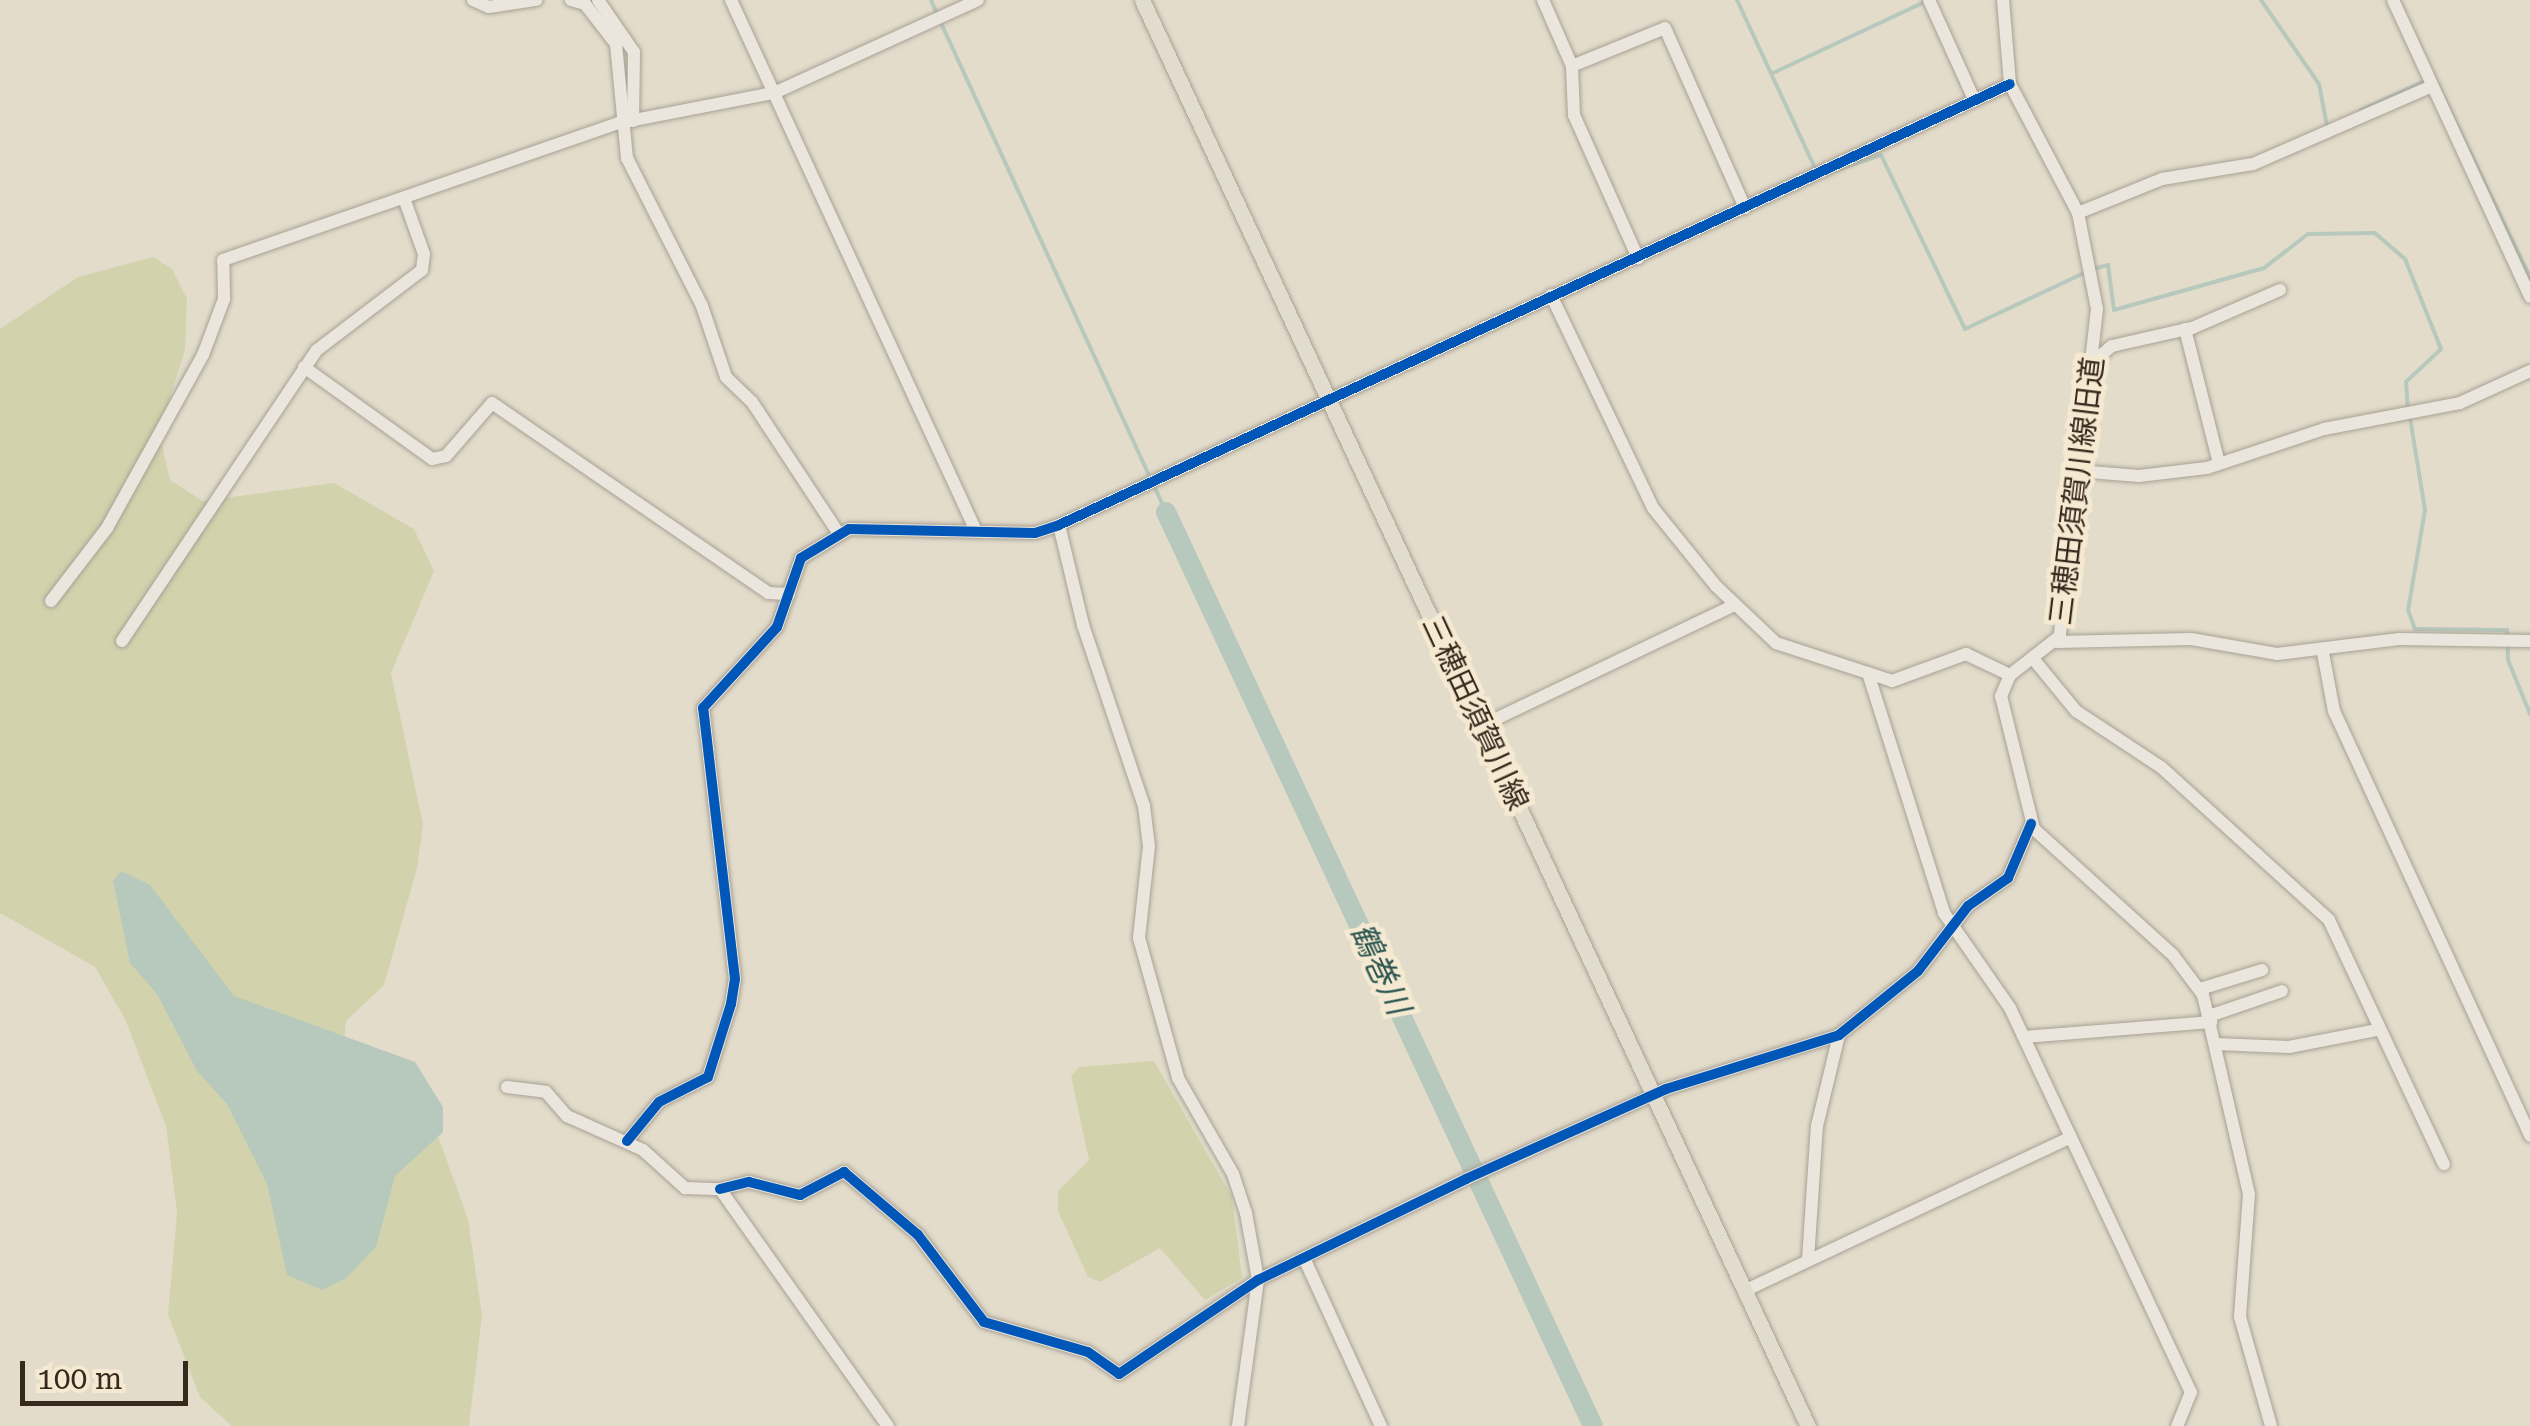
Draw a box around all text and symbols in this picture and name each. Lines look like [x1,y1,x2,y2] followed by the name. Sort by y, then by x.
[2043,355,2111,627] street label: 三穂田須賀川線旧道
[1414,610,1536,816] street label: 三穂田須賀川線
[1342,917,1418,1021] water label: 鶴巻川
[25,1341,192,1403] scale bar
[37,1361,122,1396] text: 100 m

